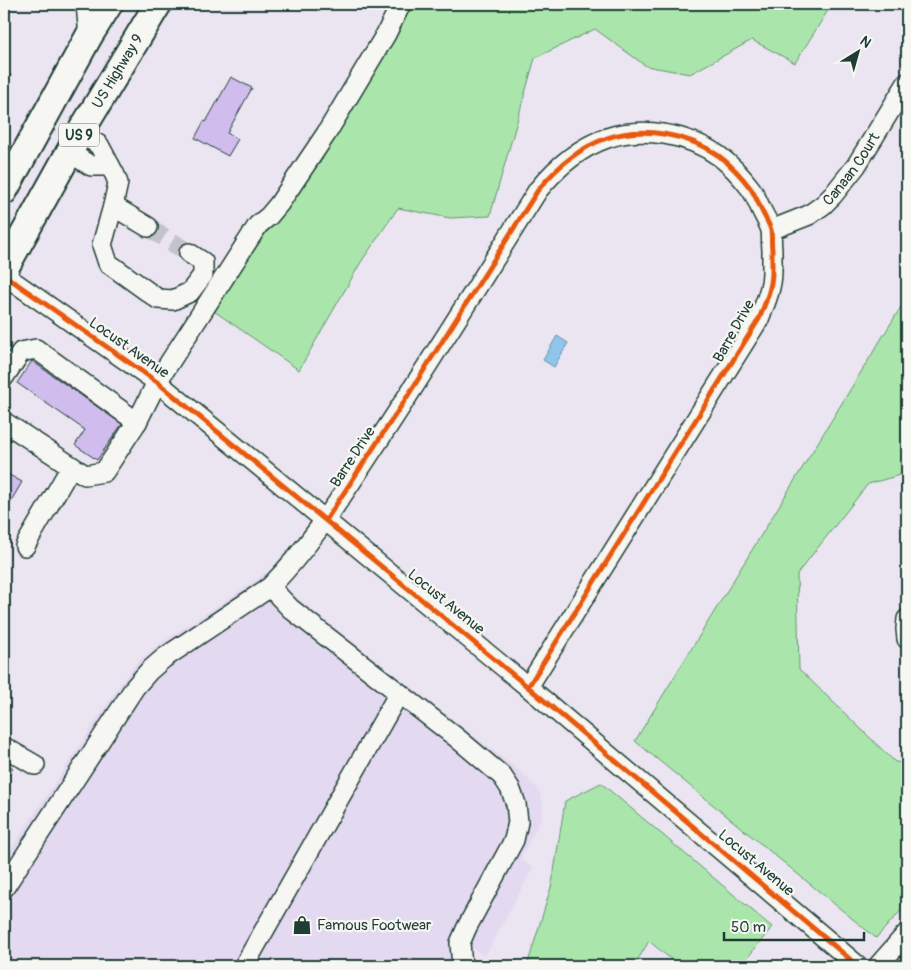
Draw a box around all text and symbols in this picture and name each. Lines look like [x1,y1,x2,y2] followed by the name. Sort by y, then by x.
[834,28,884,78] north arrow
[88,31,147,112] street label: US Highway 9
[857,32,874,52] text: N
[59,124,99,146] road number: US 9
[818,128,884,210] street label: Canaan Court
[709,296,759,366] street label: Barre Drive
[85,313,173,383] street label: Locust Avenue
[326,423,380,491] street label: Barre Drive
[404,565,489,639] street label: Locust Avenue
[714,826,798,901] street label: Locust Avenue
[724,910,864,942] scale bar
[291,914,313,936] shop icon: Famous Footwear
[317,916,432,935] place label: Famous Footwear
[731,918,766,937] text: 50 m

